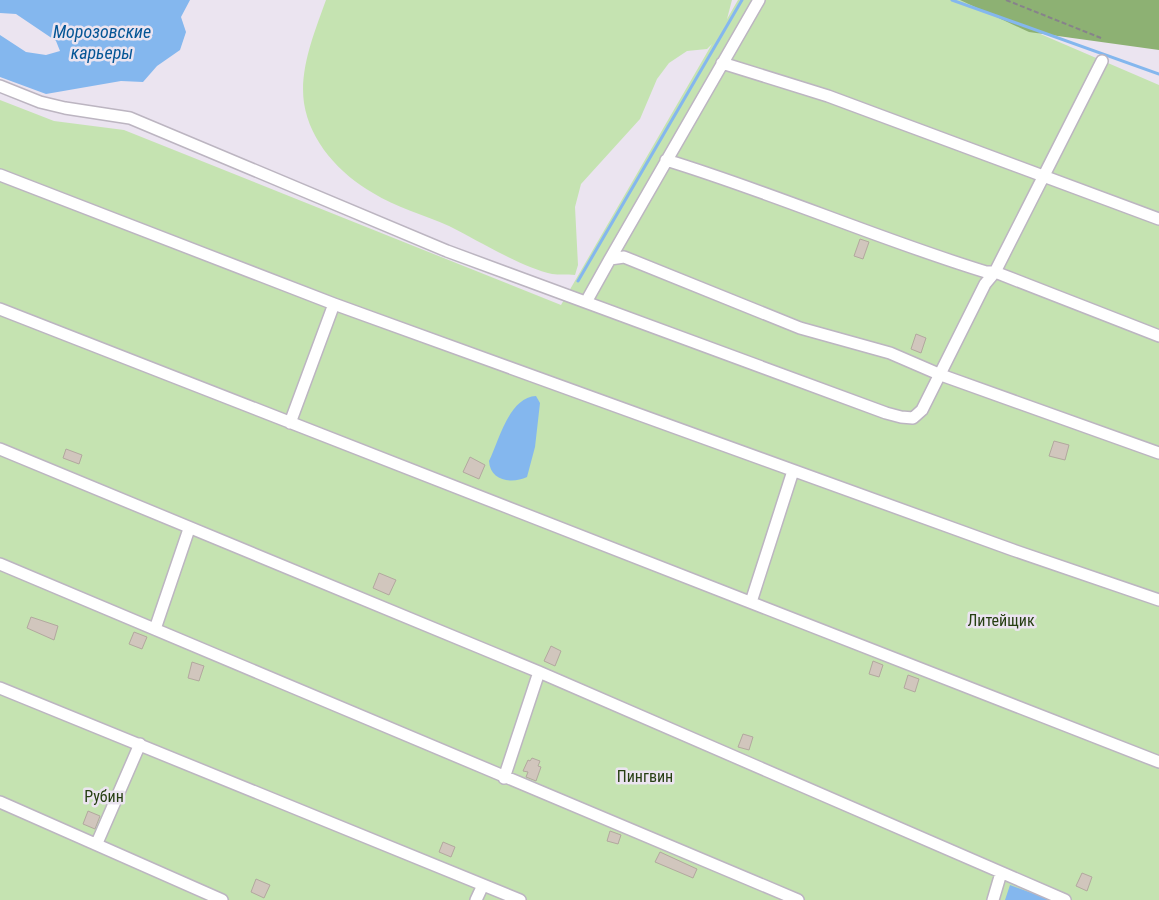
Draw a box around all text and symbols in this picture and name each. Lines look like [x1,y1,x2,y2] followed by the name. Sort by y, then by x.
[53,21,151,63] water label: Морозовские карьеры
[967,611,1035,630] park label: Литейщик
[617,767,673,786] park label: Пингвин
[84,787,124,806] park label: Рубин

